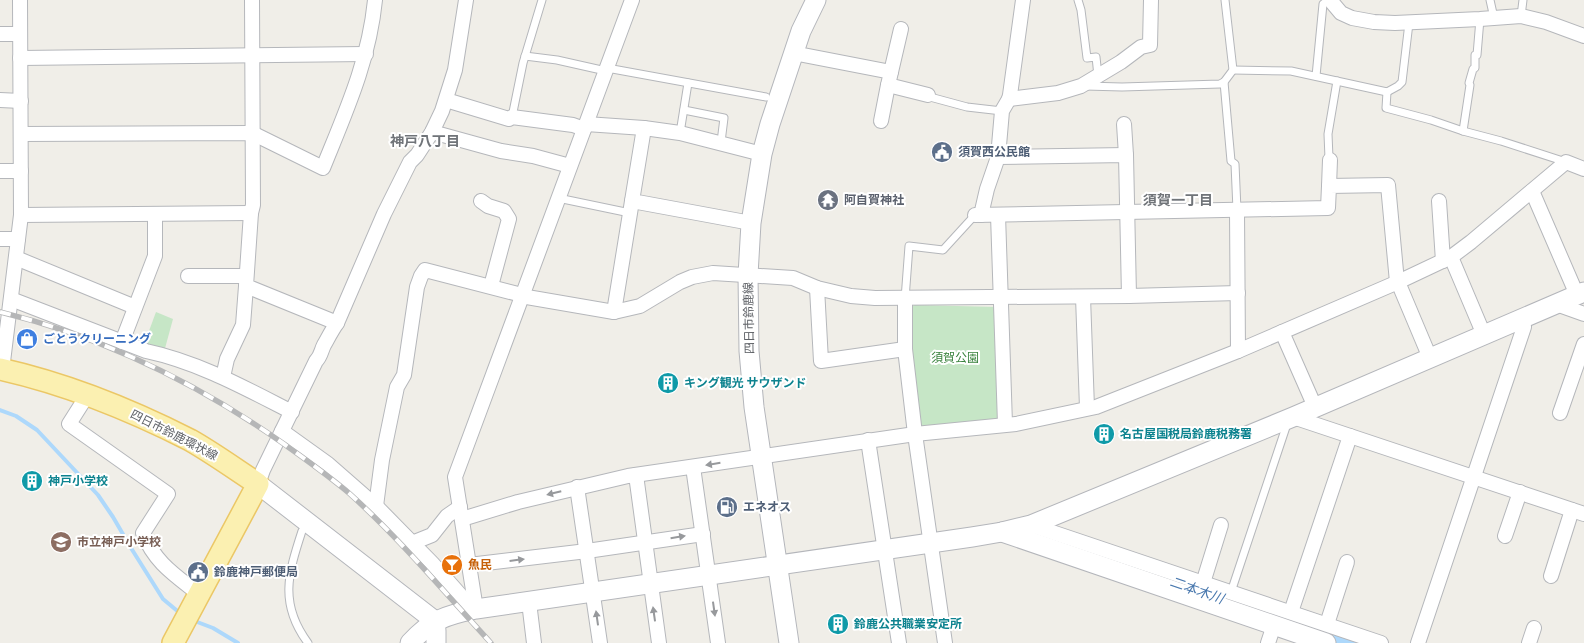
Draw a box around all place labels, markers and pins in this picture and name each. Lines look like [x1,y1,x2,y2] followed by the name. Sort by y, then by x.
[930,140,954,164] public building icon: 須賀西公民館
[958,144,1030,160] place label: 須賀西公民館
[816,188,840,212] temple icon: 阿自賀神社
[844,192,904,208] place label: 阿自賀神社
[15,327,39,351] shop icon: ごとうクリーニング
[43,331,151,347] place label: ごとうクリーニング
[656,371,680,395] building icon: キング観光 サウザンド
[684,375,806,391] place label: キング観光 サウザンド
[1092,422,1116,446] building icon: 名古屋国税局鈴鹿税務署
[1120,426,1252,442] place label: 名古屋国税局鈴鹿税務署
[20,469,44,493] building icon: 神戸小学校
[48,473,108,489] place label: 神戸小学校
[715,495,739,519] fuel station icon: エネオス
[743,499,791,515] place label: エネオス
[49,530,73,554] school or university icon: 市立神戸小学校
[77,534,161,550] place label: 市立神戸小学校
[440,553,464,577] bar icon: 魚民
[468,557,492,573] place label: 魚民
[186,560,210,584] public building icon: 鈴鹿神戸郵便局
[213,564,298,580] place label: 鈴鹿神戸郵便局
[826,612,850,636] building icon: 鈴鹿公共職業安定所
[853,616,962,632] place label: 鈴鹿公共職業安定所

